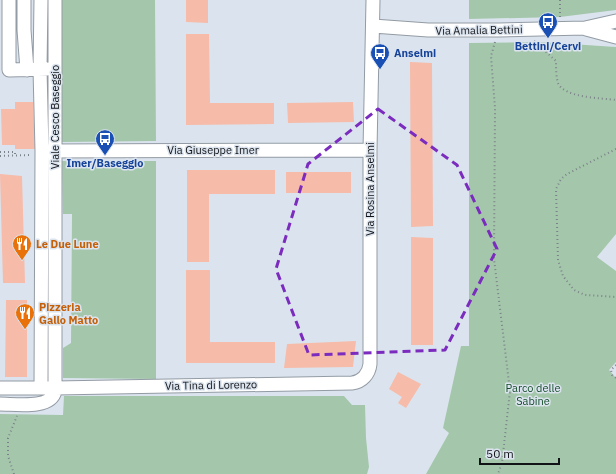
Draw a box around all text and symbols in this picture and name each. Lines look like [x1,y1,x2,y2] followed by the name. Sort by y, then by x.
[537,11,559,39] bus stop icon: Bettini/Cervi
[435,22,523,38] street label: Via Amalia Bettini
[515,39,581,53] place label: Bettini/Cervi
[369,42,391,70] bus stop icon: Anselmi
[394,46,436,60] place label: Anselmi
[48,65,62,169] street label: Viale Cesco Baseggio
[94,128,116,156] bus stop icon: Imer/Baseggio
[363,142,377,236] street label: Via Rosina Anselmi
[167,143,259,157] street label: Via Giuseppe Imer
[67,156,143,170] place label: Imer/Baseggio
[11,233,33,261] restaurant icon: Le Due Lune
[36,237,99,251] place label: Le Due Lune
[39,300,98,327] place label: Pizzeria Gallo Matto
[14,302,36,330] restaurant icon: Pizzeria Gallo Matto
[165,377,257,393] street label: Via Tina di Lorenzo
[505,381,561,408] park label: Parco delle Sabine
[480,440,559,466] scale bar
[486,446,514,461] text: 50 m

